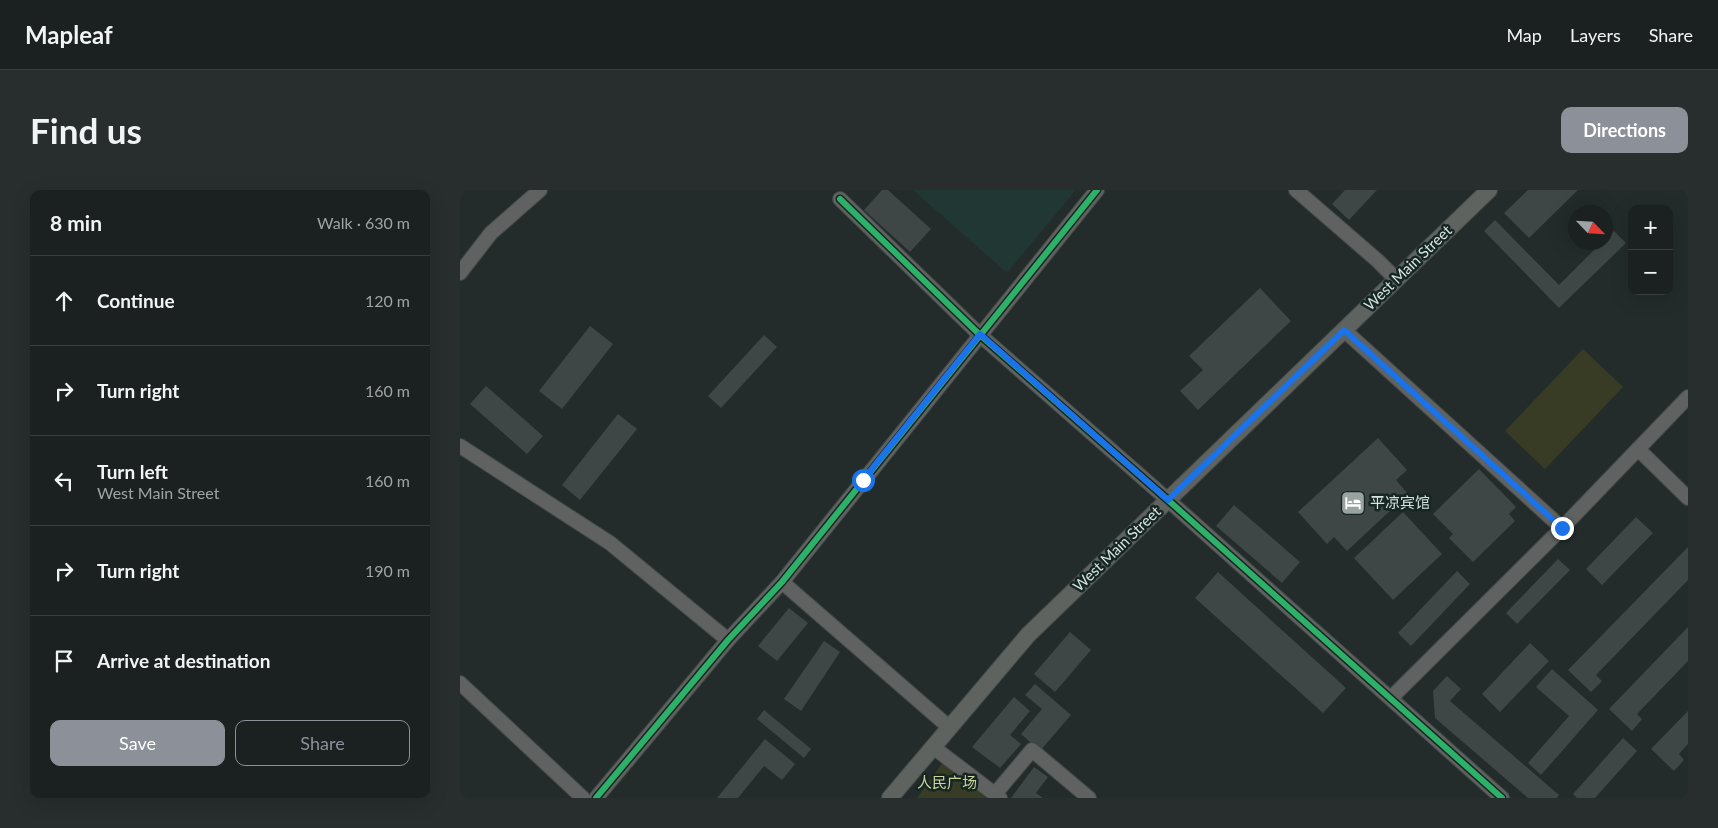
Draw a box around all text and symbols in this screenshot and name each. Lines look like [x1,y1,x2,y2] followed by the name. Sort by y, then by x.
[25,20,113,49] text: Mapleaf
[1506,24,1542,46] text: Map
[1570,24,1621,46] text: Layers
[1649,24,1693,46] text: Share
[1561,107,1688,153] button: Directions
[30,109,142,151] text: Find us
[1568,205,1613,250] north arrow
[1628,205,1673,295] map controls
[1628,205,1673,250] button: +
[50,210,102,235] text: 8 min
[317,213,410,232] text: Walk · 630 m
[1360,221,1455,314] street label: West Main Street
[1628,250,1673,295] button: −
[50,287,78,315] icon: ahead
[97,289,175,312] text: Continue
[365,291,410,310] text: 120 m
[50,377,78,405] icon: right
[97,379,179,402] text: Turn right
[365,381,410,400] text: 160 m
[97,460,168,483] text: Turn left
[50,467,78,495] icon: left
[852,469,875,492] route start
[365,471,410,490] text: 160 m
[97,483,219,502] text: West Main Street
[1340,490,1366,516] hotel icon: 平凉宾馆
[1370,493,1430,511] place label: 平凉宾馆
[1069,502,1164,595] street label: West Main Street
[1551,517,1574,540] route end
[50,557,78,585] icon: right
[97,559,179,582] text: Turn right
[365,561,410,580] text: 190 m
[50,647,78,675] icon: arrive
[97,649,270,672] text: Arrive at destination
[50,720,225,766] button: Save
[235,720,410,766] button: Share
[917,773,977,791] park label: 人民广场

